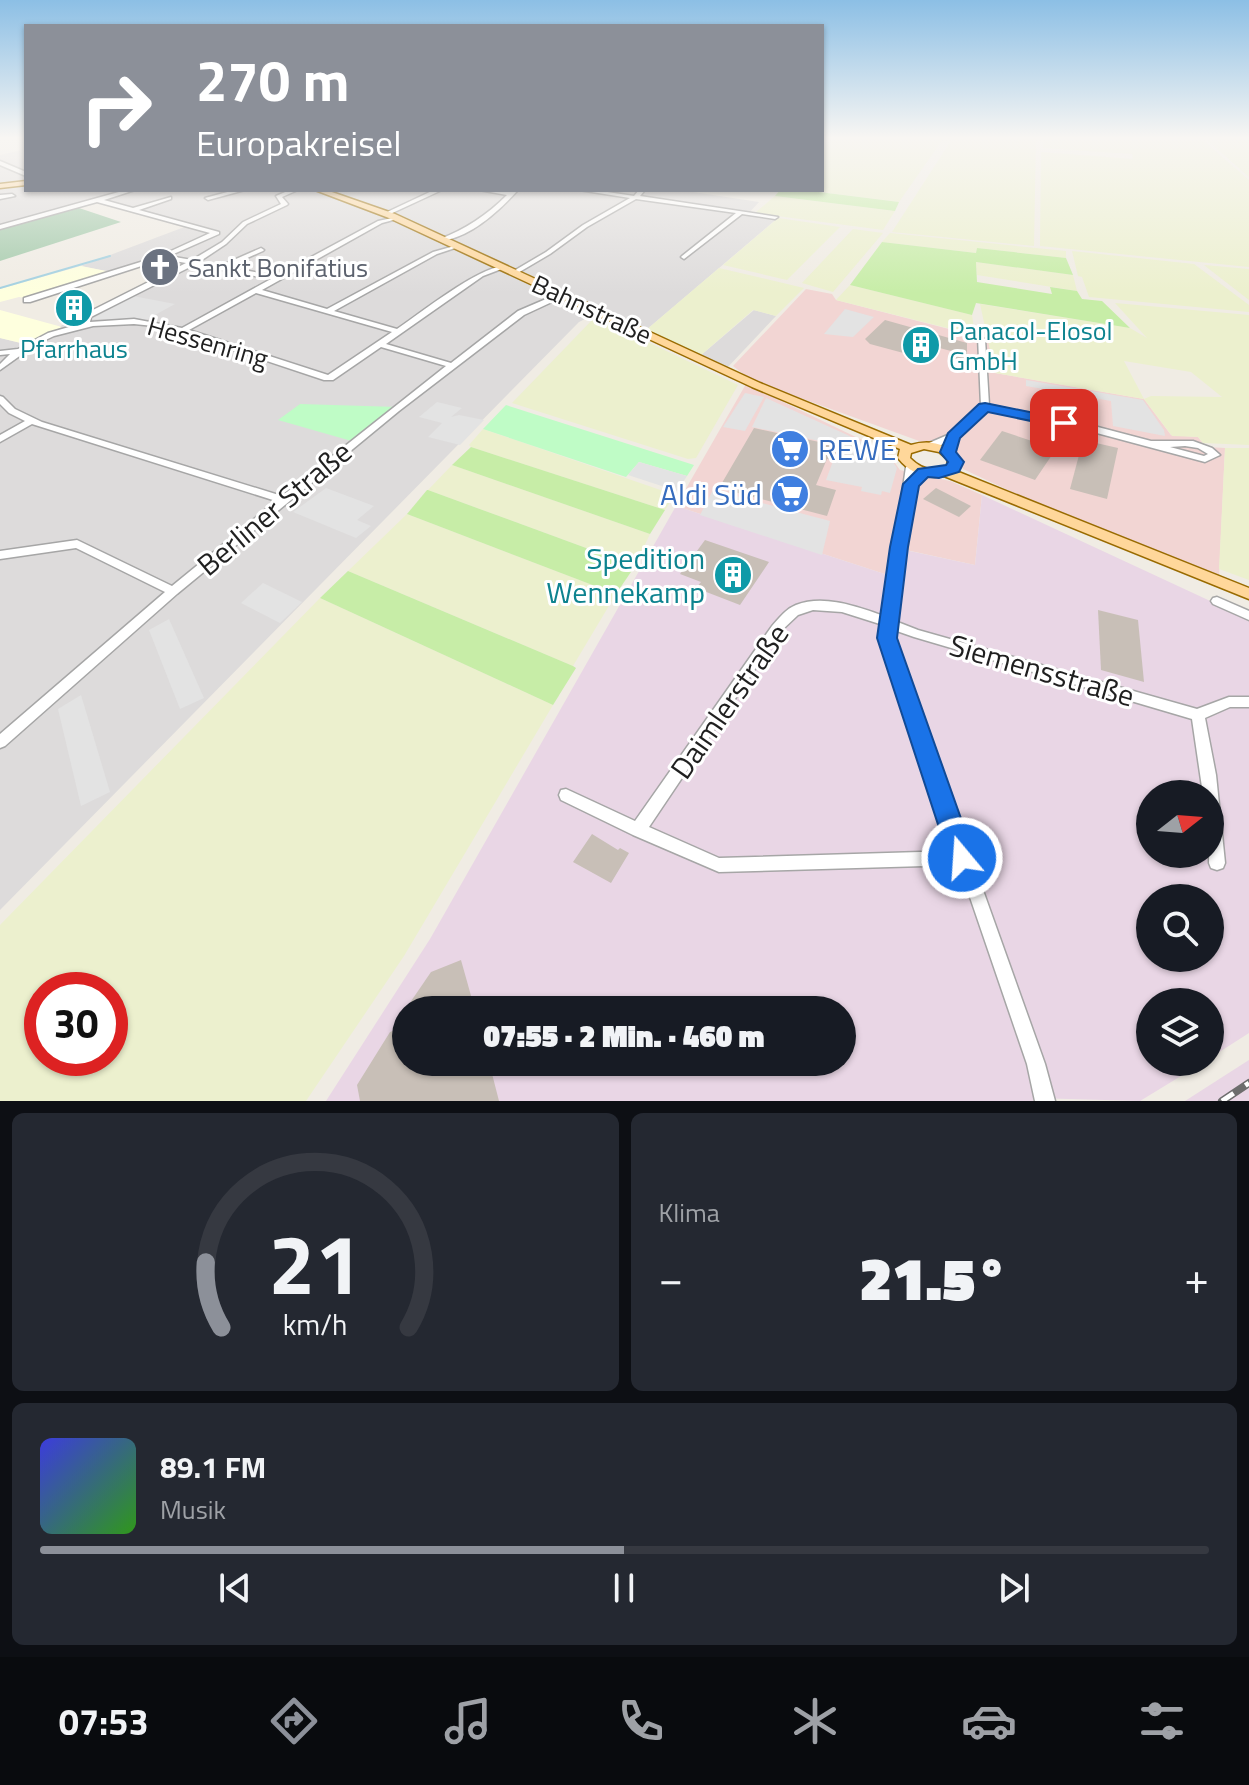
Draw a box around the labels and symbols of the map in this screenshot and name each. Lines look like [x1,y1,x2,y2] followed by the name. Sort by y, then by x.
[139,246,181,288] church icon: Sankt Bonifatius
[188,248,368,287] place label: Sankt Bonifatius
[526,264,658,354] street label: Bahnstraße
[53,287,95,329] building icon: Pfarrhaus
[143,306,273,378] street label: Hessenring
[949,311,1113,380] place label: Panacol-Elosol GmbH
[900,324,942,366] building icon: Panacol-Elosol GmbH
[20,329,128,368] place label: Pfarrhaus
[1030,389,1098,457] pin
[818,426,896,472] place label: REWE
[769,428,811,470] supermarket icon: REWE
[186,429,362,587] street label: Berliner Straße
[660,471,762,517] place label: Aldi Süd
[769,473,811,515] supermarket icon: Aldi Süd
[546,535,705,615] place label: Spedition Wennekamp
[712,554,754,596] building icon: Spedition Wennekamp
[658,614,800,788] street label: Daimlerstraße
[944,622,1140,718] street label: Siemensstraße
[1136,780,1224,868] north arrow
[920,816,1004,900] position arrow
[24,972,128,1076] speed limit sign: 30

